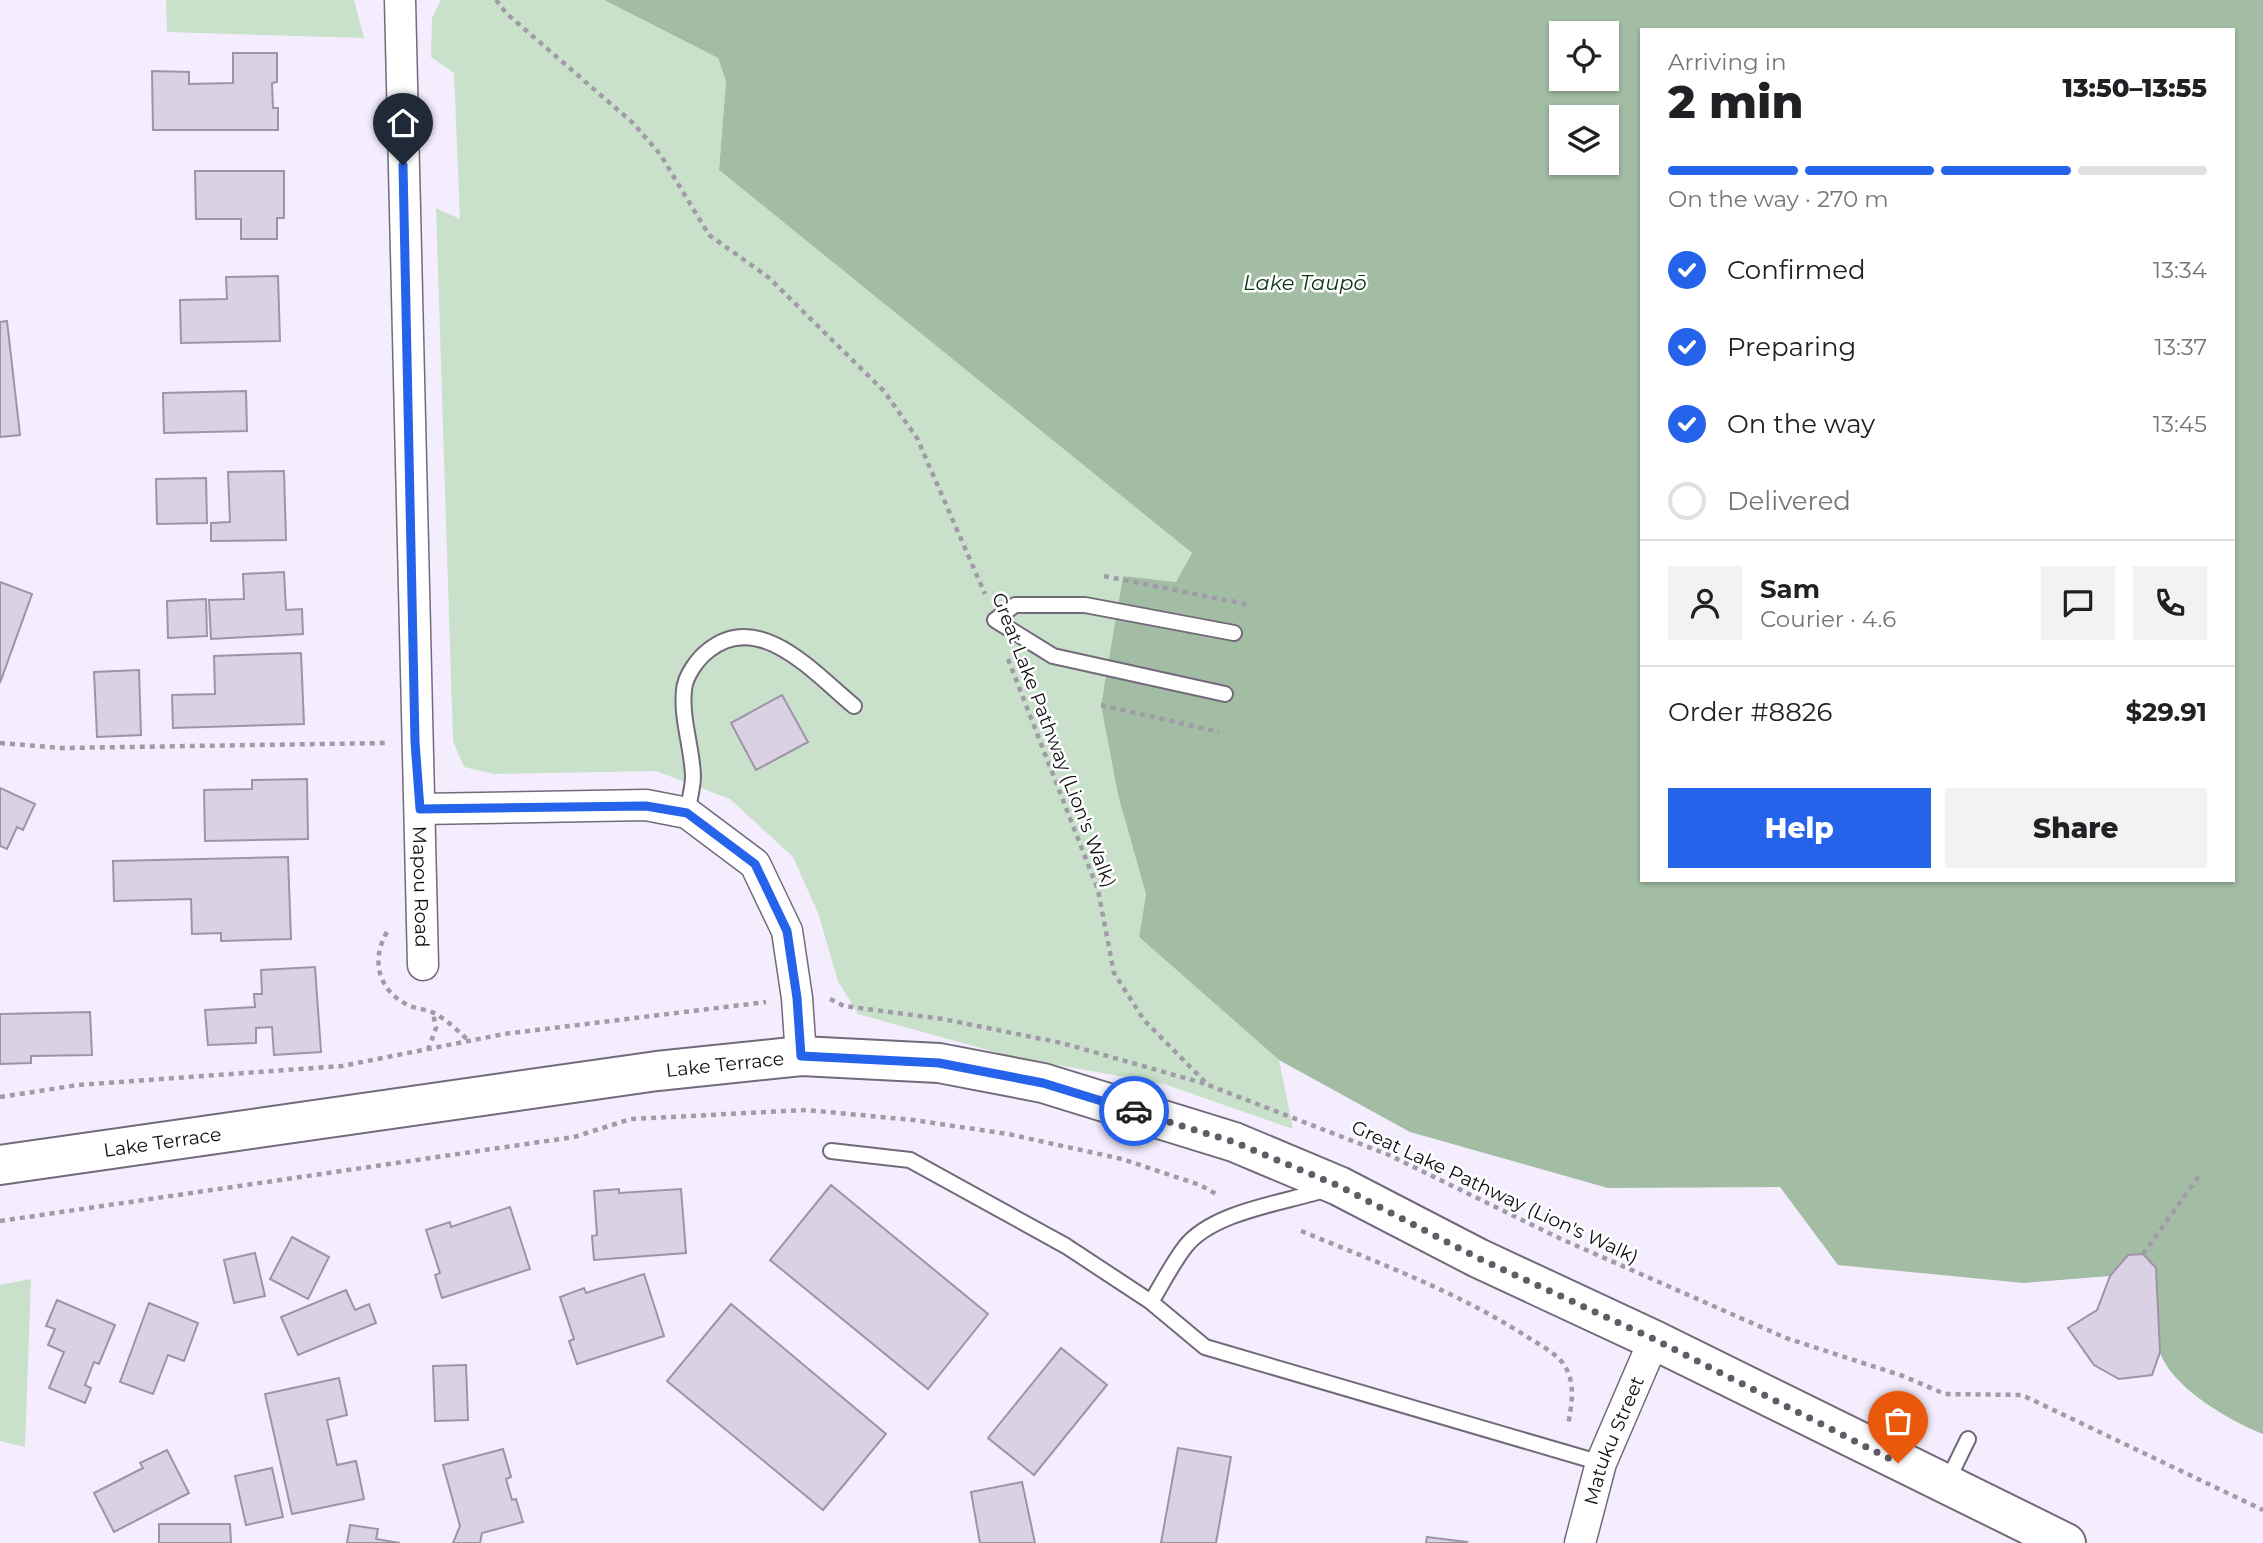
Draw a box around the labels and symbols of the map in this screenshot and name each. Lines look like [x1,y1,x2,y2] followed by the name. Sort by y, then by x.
[373,93,433,165] pin
[1243,270,1367,295] water label: Lake Taupō
[987,589,1121,891] street label: Great Lake Pathway (Lion's Walk)
[408,826,434,948] street label: Mapou Road
[665,1046,785,1082] street label: Lake Terrace
[1099,1076,1169,1146] courier
[1348,1115,1642,1269] street label: Great Lake Pathway (Lion's Walk)
[102,1122,223,1162] street label: Lake Terrace
[1579,1372,1649,1507] street label: Matuku Street
[1868,1391,1928,1463] pin

